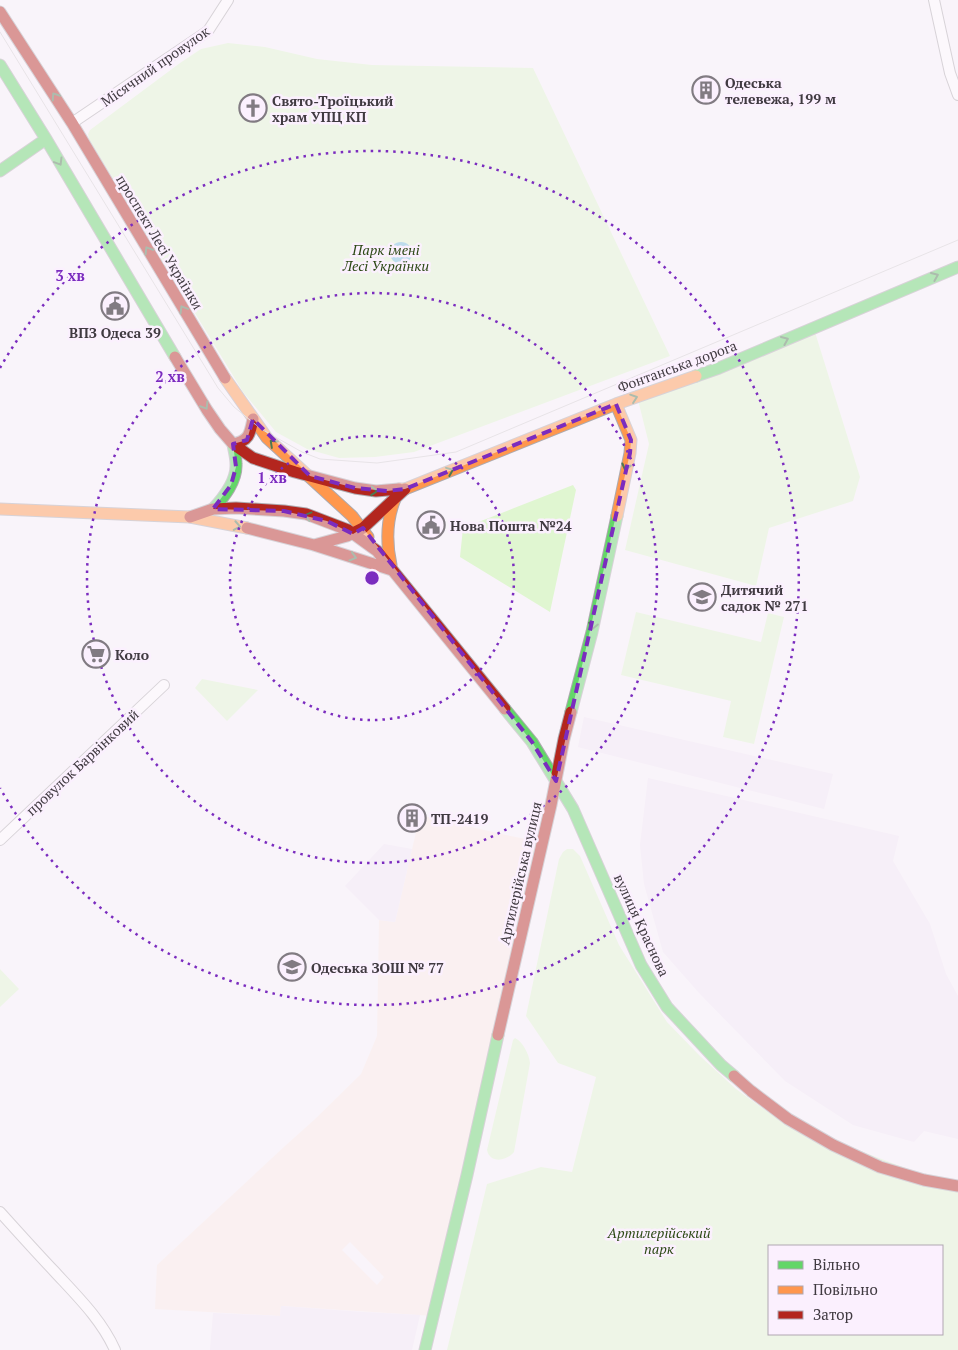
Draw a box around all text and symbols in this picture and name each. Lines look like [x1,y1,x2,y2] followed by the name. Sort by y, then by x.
[97,21,213,111] street label: Місячний провулок
[725,73,836,108] place label: Одеська телевежа, 199 м
[691,75,721,105] building icon: Одеська телевежа, 199 м
[272,91,393,126] place label: Свято-Троїцький храм УПЦ КП
[52,92,61,102] one-way arrow
[238,93,268,123] church icon: Свято-Троїцький храм УПЦ КП
[53,156,63,165] one-way arrow
[112,171,208,313] street label: проспект Лесі Українки
[342,240,429,275] park label: Парк імені Лесі Українки
[144,247,154,256] one-way arrow
[55,265,85,285] text: 3 хв
[930,272,939,283] one-way arrow
[100,291,130,321] public building icon: ВПЗ Одеса 39
[179,305,189,314] one-way arrow
[69,323,161,342] place label: ВПЗ Одеса 39
[781,335,789,345] one-way arrow
[615,336,739,396] street label: Фонтанська дорога
[155,366,185,386] text: 2 хв
[629,394,638,404] one-way arrow
[199,401,208,410] one-way arrow
[270,440,279,449] one-way arrow
[621,462,632,471] one-way arrow
[445,466,454,477] one-way arrow
[257,467,287,487] text: 1 хв
[370,485,378,496] one-way arrow
[416,510,446,540] public building icon: Нова Пошта №24
[305,511,313,521] one-way arrow
[450,516,572,535] place label: Нова Пошта №24
[233,521,242,531] one-way arrow
[349,551,357,561] one-way arrow
[363,569,381,587] centre of rings
[721,580,808,615] place label: Дитячий садок № 271
[687,582,717,612] school or university icon: Дитячий садок № 271
[588,622,599,630] one-way arrow
[81,639,111,669] supermarket icon: Коло
[115,645,149,664] place label: Коло
[21,704,143,819] street label: провулок Барвінковий
[494,800,546,946] street label: Артилерійська вулиця
[397,803,427,833] building icon: ТП-2419
[431,809,488,828] place label: ТП-2419
[610,871,674,979] street label: вулиця Краснова
[277,952,307,982] school or university icon: Одеська ЗОШ № 77
[311,958,444,977] place label: Одеська ЗОШ № 77
[607,1223,711,1258] park label: Артилерійський парк
[768,1245,943,1335] legend
[813,1254,860,1274] text: Вільно
[813,1279,878,1299] text: Повільно
[813,1304,853,1324] text: Затор

